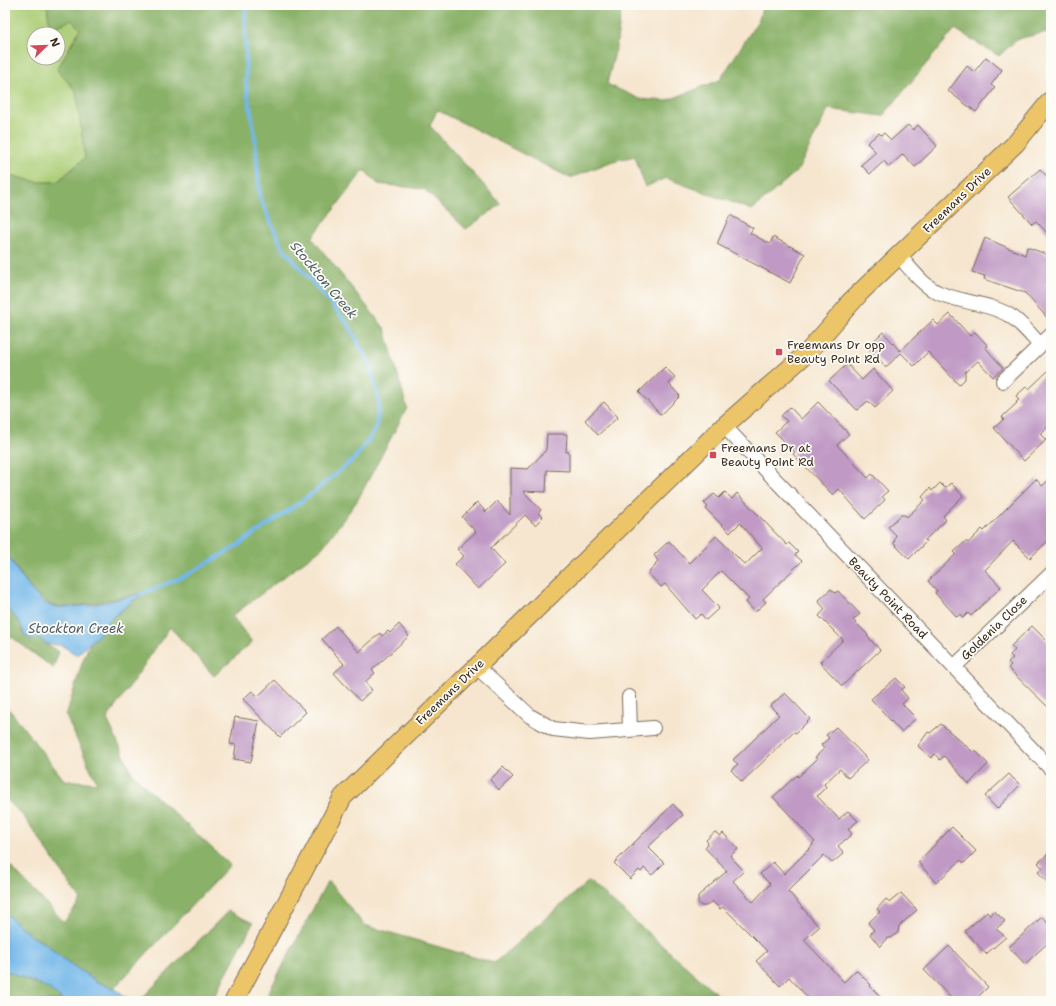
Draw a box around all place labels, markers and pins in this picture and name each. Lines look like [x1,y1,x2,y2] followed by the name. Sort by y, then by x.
[787,337,885,367] place label: Freemans Dr opp Beauty Point Rd
[774,347,784,357] marker: Freemans Dr opp Beauty Point Rd
[721,440,814,470] place label: Freemans Dr at Beauty Point Rd
[708,450,718,460] marker: Freemans Dr at Beauty Point Rd

